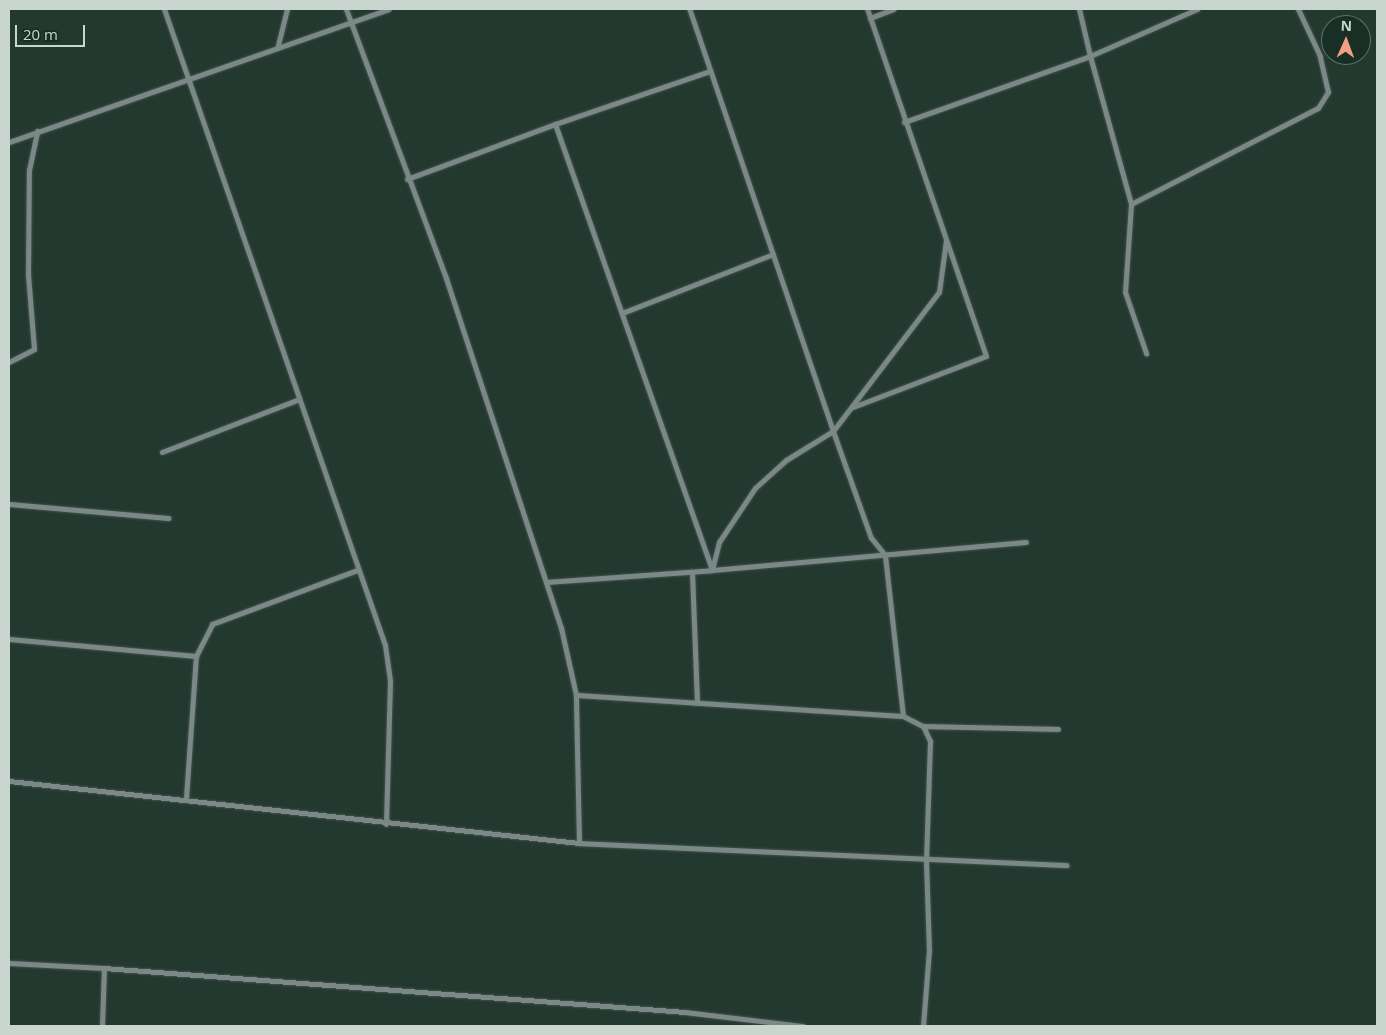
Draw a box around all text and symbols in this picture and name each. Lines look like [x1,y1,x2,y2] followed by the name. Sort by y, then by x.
[18,15,88,47] scale bar
[1321,15,1371,65] north arrow
[1340,16,1353,35] text: N
[23,24,58,44] text: 20 m

